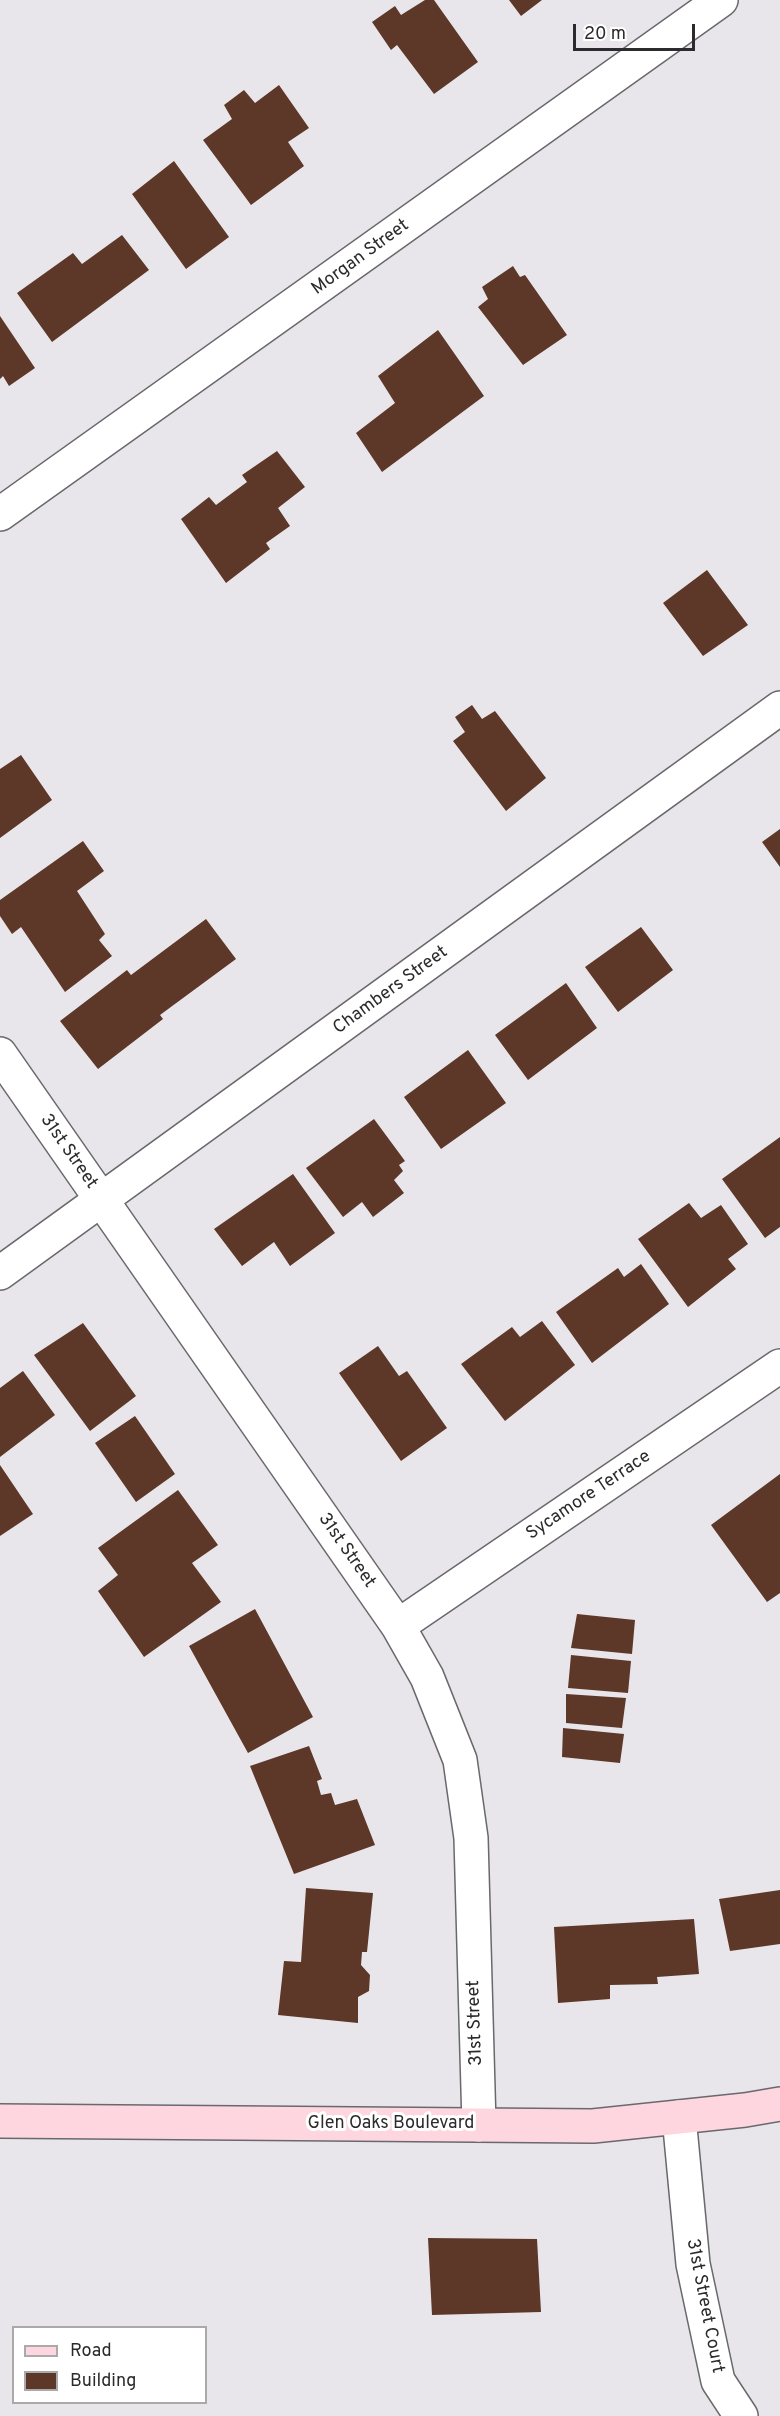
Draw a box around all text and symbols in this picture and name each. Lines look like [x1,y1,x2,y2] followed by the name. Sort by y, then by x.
[576,12,698,50] scale bar
[584,23,626,46] text: 20 m
[308,215,414,301] street label: Morgan Street
[330,942,452,1040] street label: Chambers Street
[34,1111,102,1193] street label: 31st Street
[523,1446,655,1546] street label: Sycamore Terrace
[312,1510,380,1592] street label: 31st Street
[464,1980,488,2066] street label: 31st Street
[308,2113,474,2135] street label: Glen Oaks Boulevard
[680,2237,728,2375] street label: 31st Street Court
[12,2326,207,2404] legend
[70,2340,112,2363] text: Road
[70,2370,136,2393] text: Building

